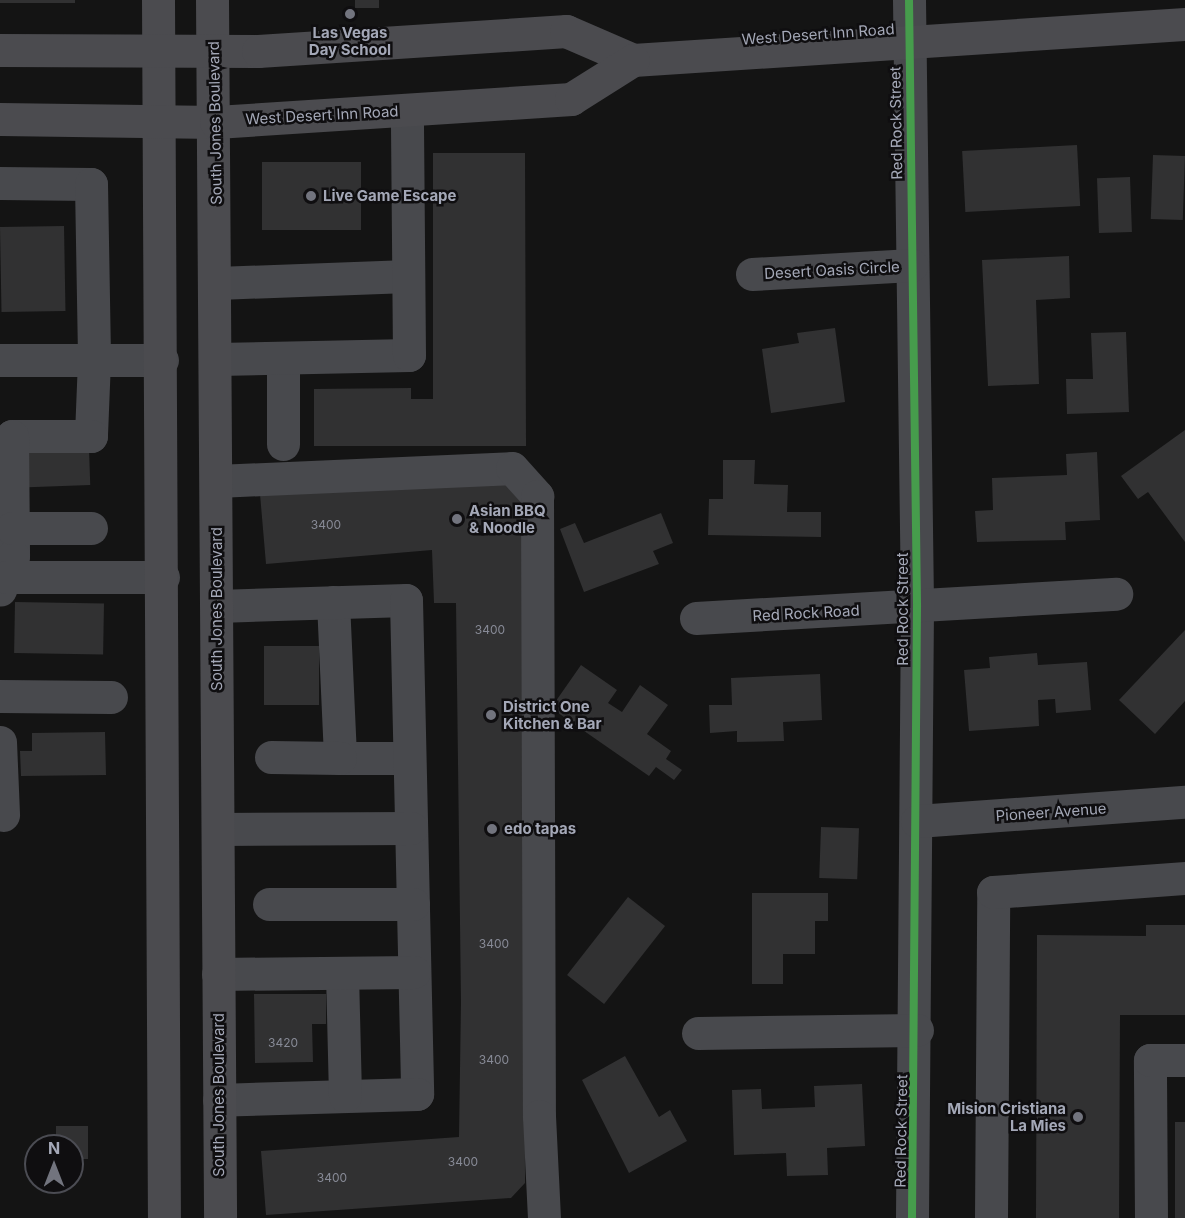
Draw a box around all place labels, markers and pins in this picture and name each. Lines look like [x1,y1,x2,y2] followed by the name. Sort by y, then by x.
[343,7,357,21] marker: Las Vegas Day School
[309,23,391,58] place label: Las Vegas Day School
[323,187,456,205] place label: Live Game Escape
[304,189,318,203] marker: Live Game Escape
[469,501,546,536] place label: Asian BBQ & Noodle
[450,512,464,526] marker: Asian BBQ & Noodle
[503,697,602,732] place label: District One Kitchen & Bar
[484,708,498,722] marker: District One Kitchen & Bar
[504,820,576,838] place label: edo tapas
[485,822,499,836] marker: edo tapas
[947,1099,1066,1134] place label: Mision Cristiana La Mies
[1071,1110,1085,1124] marker: Mision Cristiana La Mies

